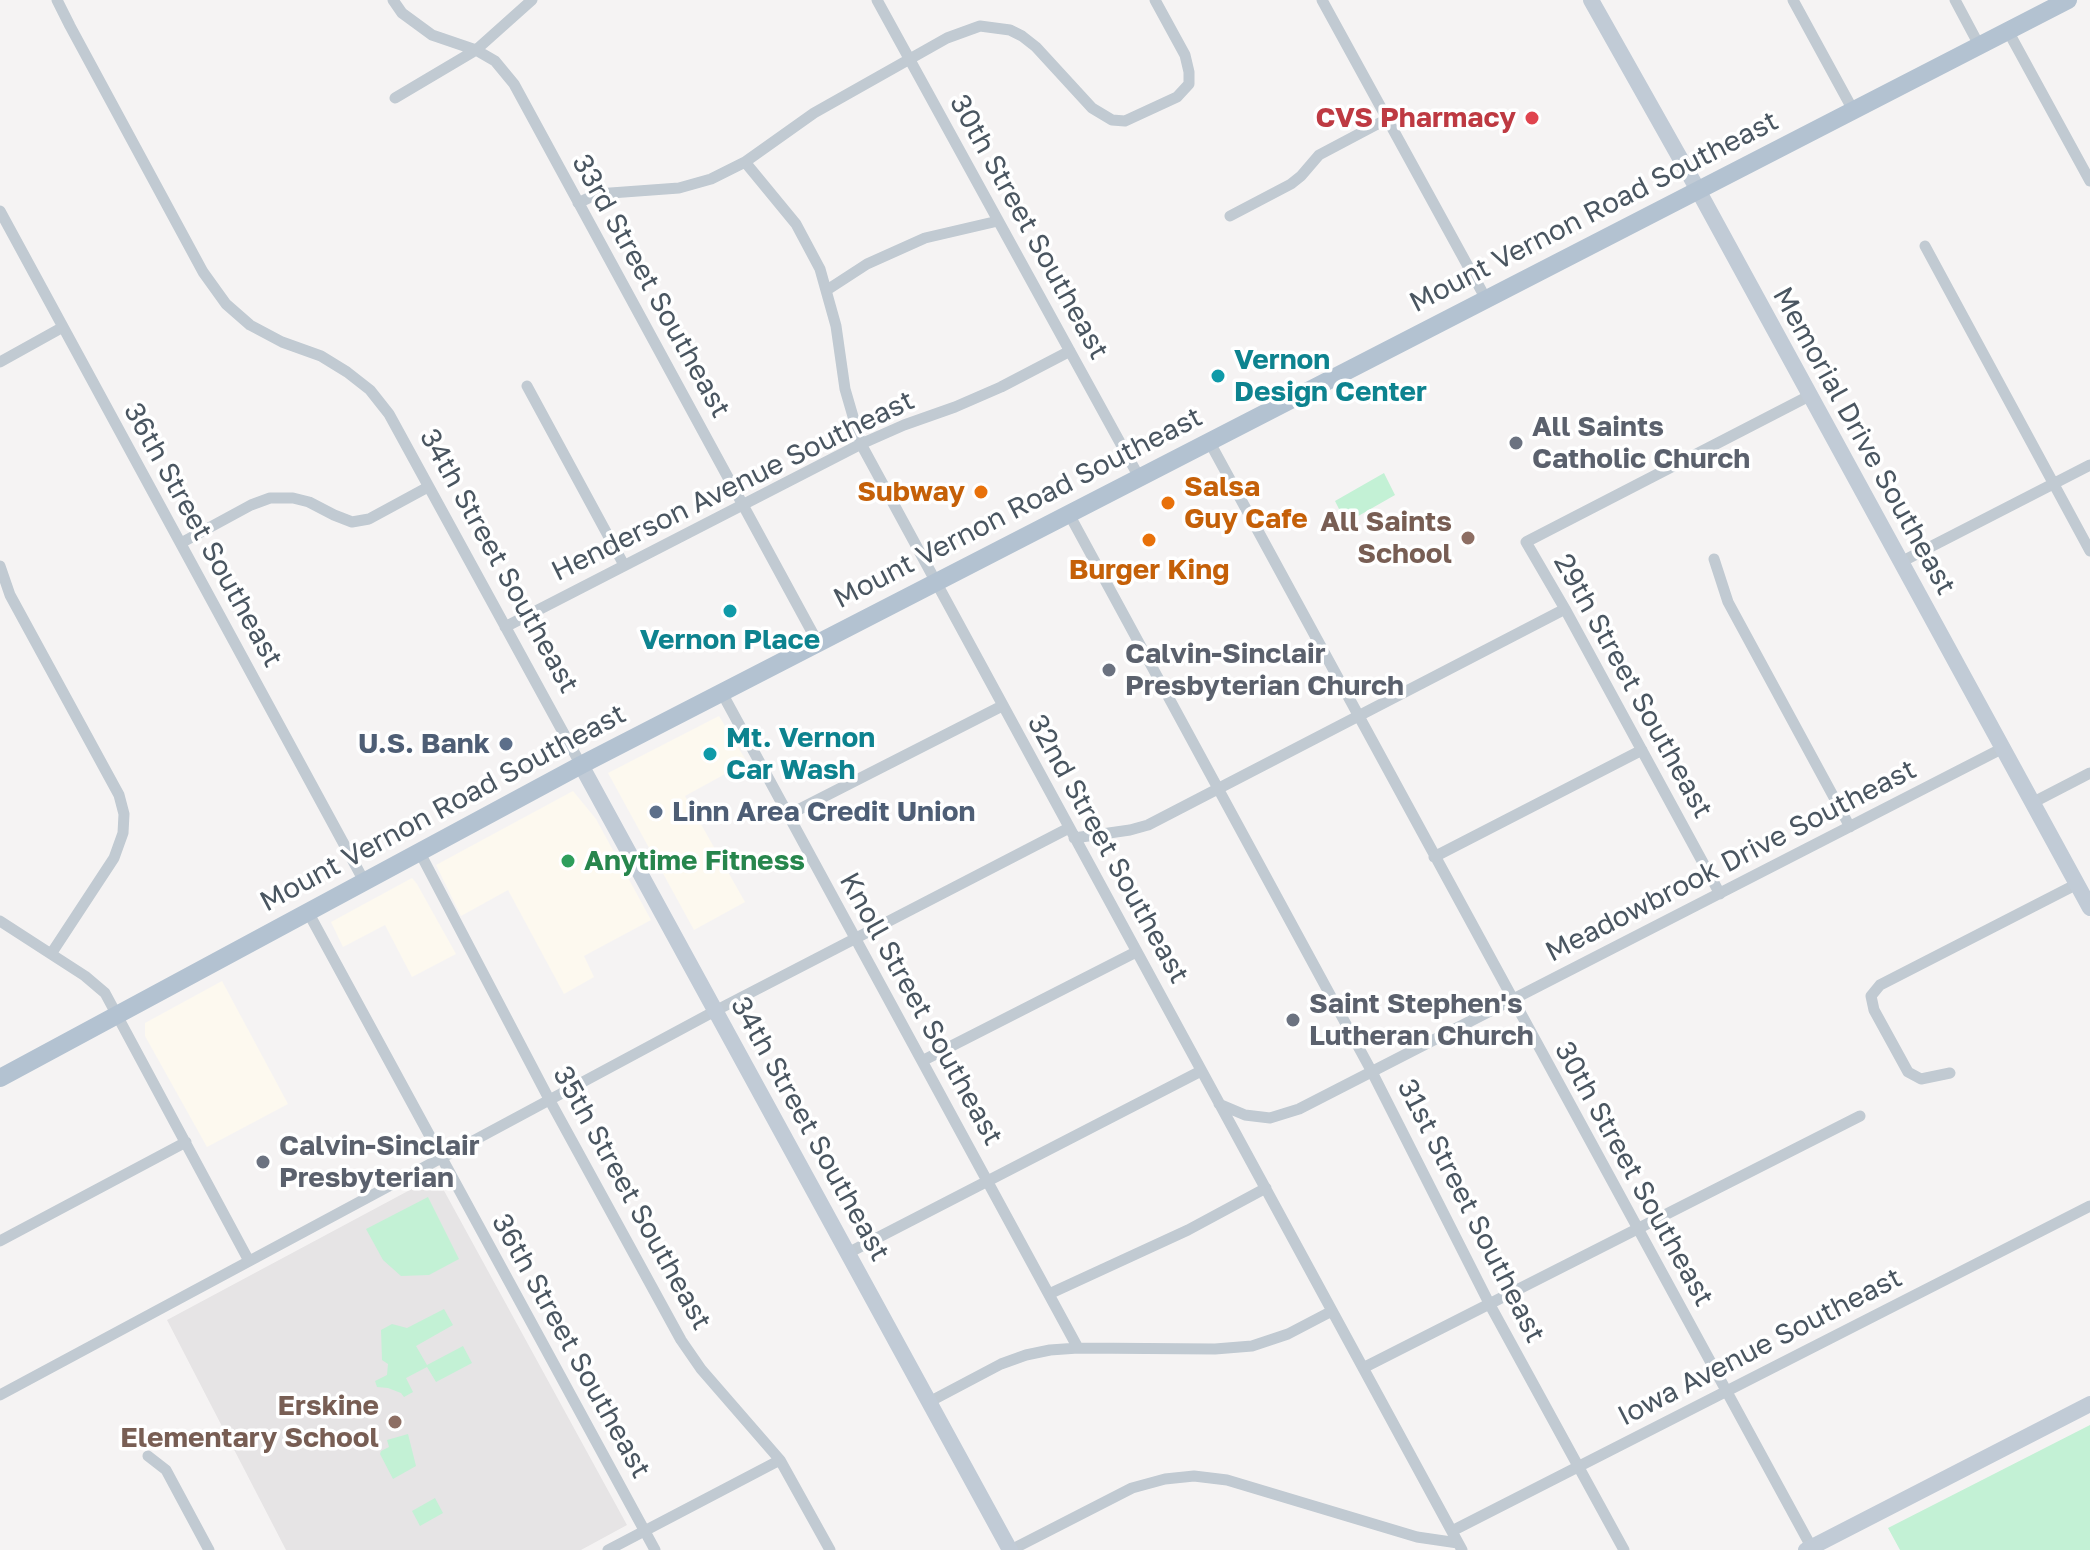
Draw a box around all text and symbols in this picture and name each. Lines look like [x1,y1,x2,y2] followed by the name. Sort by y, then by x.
[942,89,1116,365] street label: 30th Street Southeast
[1315,101,1516,135] place label: CVS Pharmacy
[1404,104,1784,320] street label: Mount Vernon Road Southeast
[1523,109,1541,127] marker: CVS Pharmacy
[565,149,737,423] street label: 33rd Street Southeast
[1765,281,1963,601] street label: Memorial Drive Southeast
[1234,343,1427,409] place label: Vernon Design Center
[1209,367,1227,385] marker: Vernon Design Center
[546,383,920,589] street label: Henderson Avenue Southeast
[116,397,290,673] street label: 36th Street Southeast
[828,400,1208,616] street label: Mount Vernon Road Southeast
[1532,410,1750,476] place label: All Saints Catholic Church
[412,423,586,699] street label: 34th Street Southeast
[1507,434,1525,452] marker: All Saints Catholic Church
[1184,470,1308,536] place label: Salsa Guy Cafe
[857,475,965,509] place label: Subway
[972,483,990,501] marker: Subway
[1159,494,1177,512] marker: Salsa Guy Cafe
[1320,505,1452,571] place label: All Saints School
[1459,529,1477,547] marker: All Saints School
[1140,531,1158,549] marker: Burger King
[1546,548,1720,824] street label: 29th Street Southeast
[1069,553,1229,587] place label: Burger King
[721,602,739,620] marker: Vernon Place
[640,623,820,657] place label: Vernon Place
[1125,637,1404,703] place label: Calvin-Sinclair Presbyterian Church
[1100,661,1118,679] marker: Calvin-Sinclair Presbyterian Church
[254,697,632,919] street label: Mount Vernon Road Southeast
[1020,709,1196,989] street label: 32nd Street Southeast
[726,721,875,787] place label: Mt. Vernon Car Wash
[358,727,490,761] place label: U.S. Bank
[497,735,515,753] marker: U.S. Bank
[701,745,719,763] marker: Mt. Vernon Car Wash
[1540,753,1922,969] street label: Meadowbrook Drive Southeast
[672,795,975,829] place label: Linn Area Credit Union
[647,803,665,821] marker: Linn Area Credit Union
[584,844,805,878] place label: Anytime Fitness
[559,852,577,870] marker: Anytime Fitness
[832,867,1010,1151] street label: Knoll Street Southeast
[1309,987,1534,1053] place label: Saint Stephen's Lutheran Church
[723,991,897,1267] street label: 34th Street Southeast
[1284,1011,1302,1029] marker: Saint Stephen's Lutheran Church
[1547,1036,1721,1312] street label: 30th Street Southeast
[546,1060,718,1336] street label: 35th Street Southeast
[1390,1074,1552,1348] street label: 31st Street Southeast
[279,1129,480,1195] place label: Calvin-Sinclair Presbyterian
[254,1153,272,1171] marker: Calvin-Sinclair Presbyterian
[484,1208,658,1484] street label: 36th Street Southeast
[1612,1261,1908,1433] street label: Iowa Avenue Southeast
[120,1389,379,1455] place label: Erskine Elementary School
[386,1413,404,1431] marker: Erskine Elementary School

